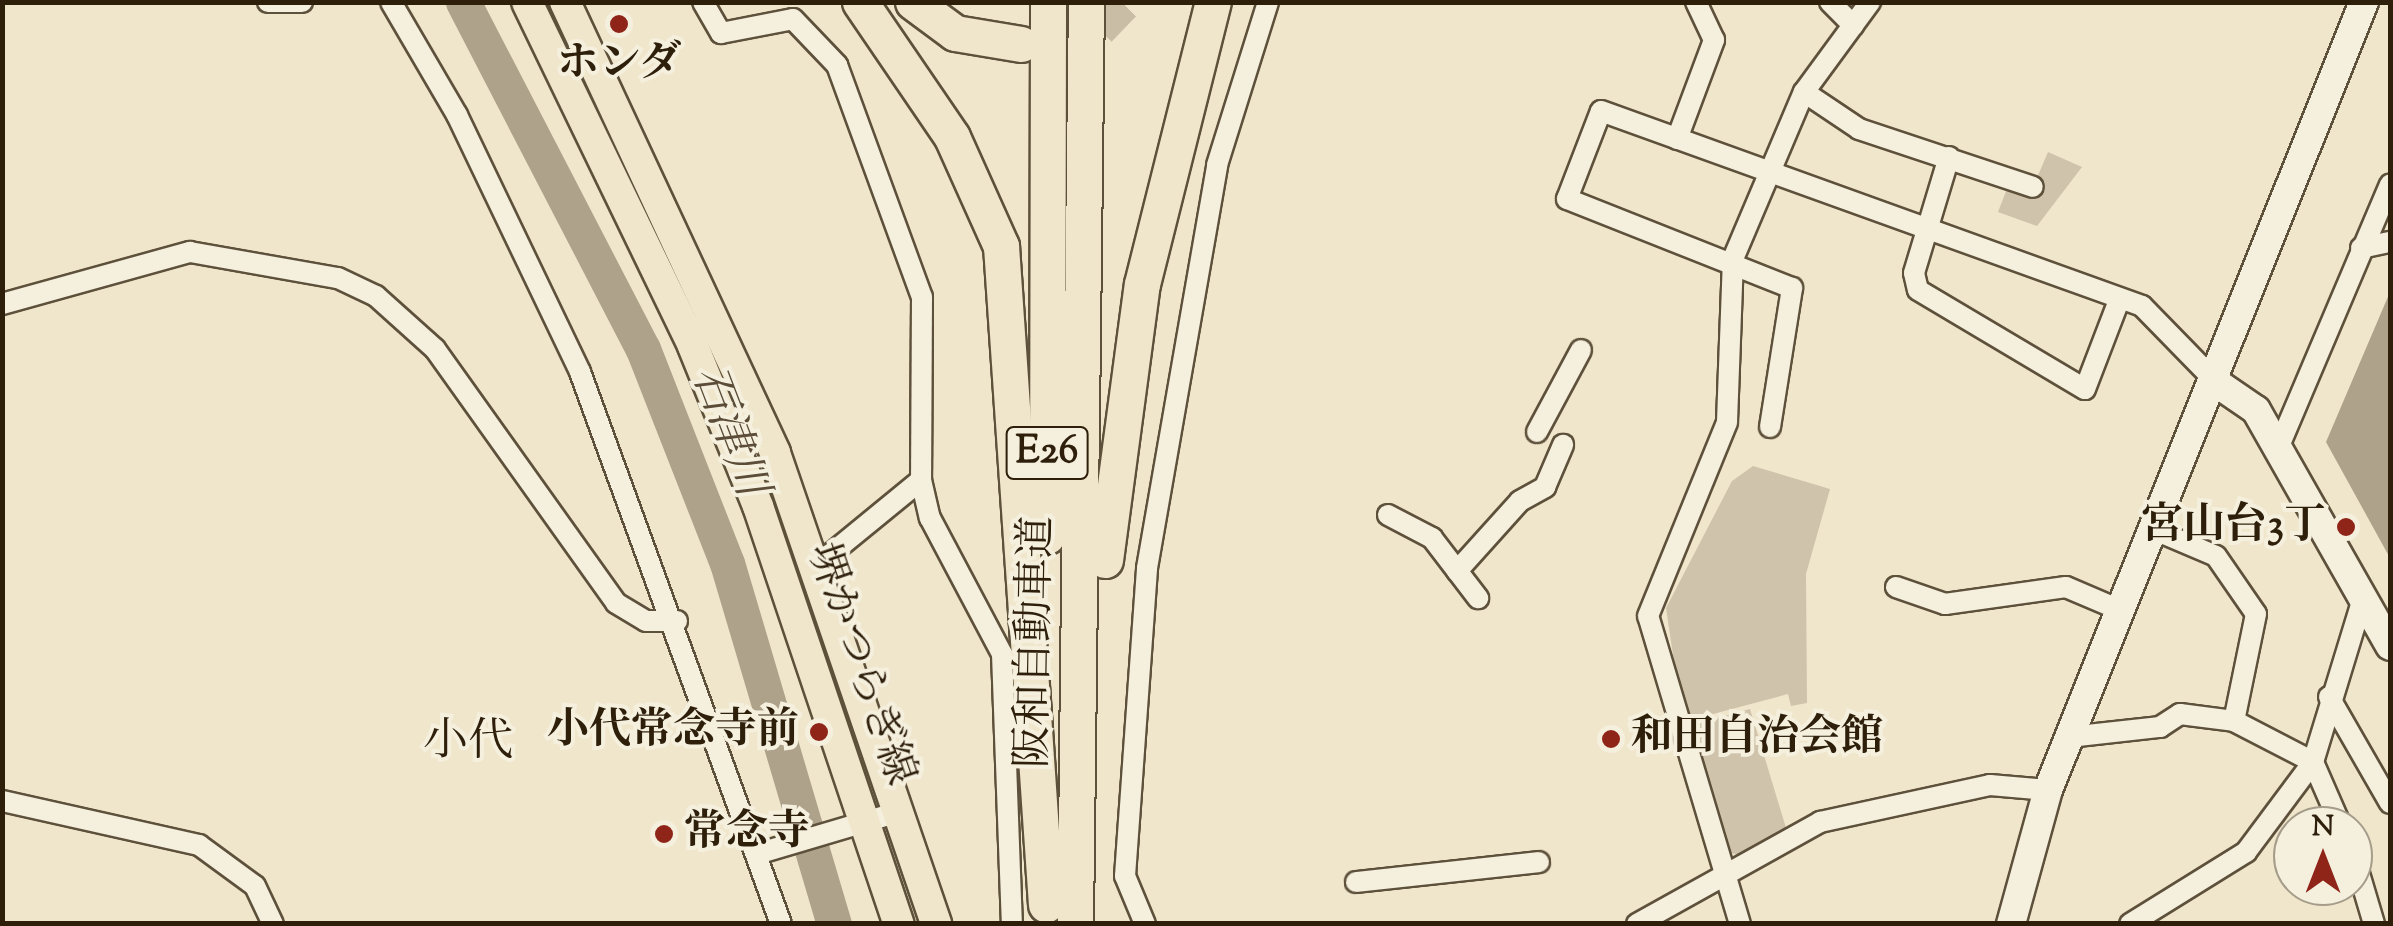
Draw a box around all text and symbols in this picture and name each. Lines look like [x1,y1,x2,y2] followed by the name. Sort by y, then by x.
[608,13,630,35] marker: ホンダ
[556,40,682,90] place label: ホンダ
[678,359,776,505] water label: 石津川
[1004,418,1090,488] road number: E26
[2141,502,2326,552] place label: 宮山台3丁
[1010,516,1064,768] street label: 阪和自動車道
[2335,516,2357,538] marker: 宮山台3丁
[794,538,924,792] street label: 堺かつらぎ線
[547,707,799,757] place label: 小代常念寺前
[1631,714,1883,764] place label: 和田自治会館
[423,717,513,771] district label: 小代
[808,721,830,743] marker: 小代常念寺前
[1600,728,1622,750] marker: 和田自治会館
[2273,806,2373,906] north arrow
[2312,808,2334,848] text: N
[684,809,810,859] place label: 常念寺
[653,823,675,845] marker: 常念寺

